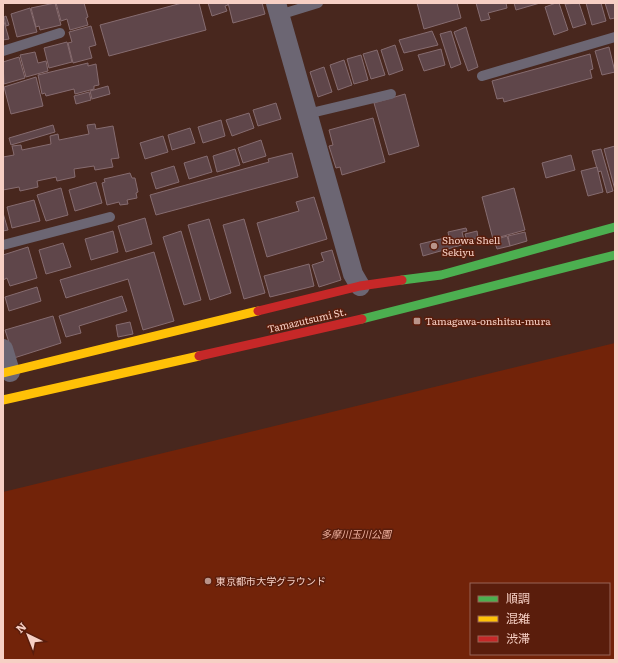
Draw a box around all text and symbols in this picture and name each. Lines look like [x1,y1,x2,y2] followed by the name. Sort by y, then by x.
[442,232,501,259] place label: Showa Shell Sekiyu
[429,241,439,251] marker: Showa Shell Sekiyu
[266,303,348,336] street label: Tamazutsumi St.
[425,313,551,328] place label: Tamagawa-onshitsu-mura
[412,316,422,326] marker: Tamagawa-onshitsu-mura
[321,526,393,541] park label: 多摩川玉川公園
[216,573,326,588] place label: 東京都市大学グラウンド
[203,576,213,586] marker: 東京都市大学グラウンド
[470,583,610,655] legend
[506,589,530,607] text: 順調
[506,609,530,627] text: 混雑
[8,615,48,655] north arrow
[12,618,29,636] text: N
[506,629,530,647] text: 渋滞

